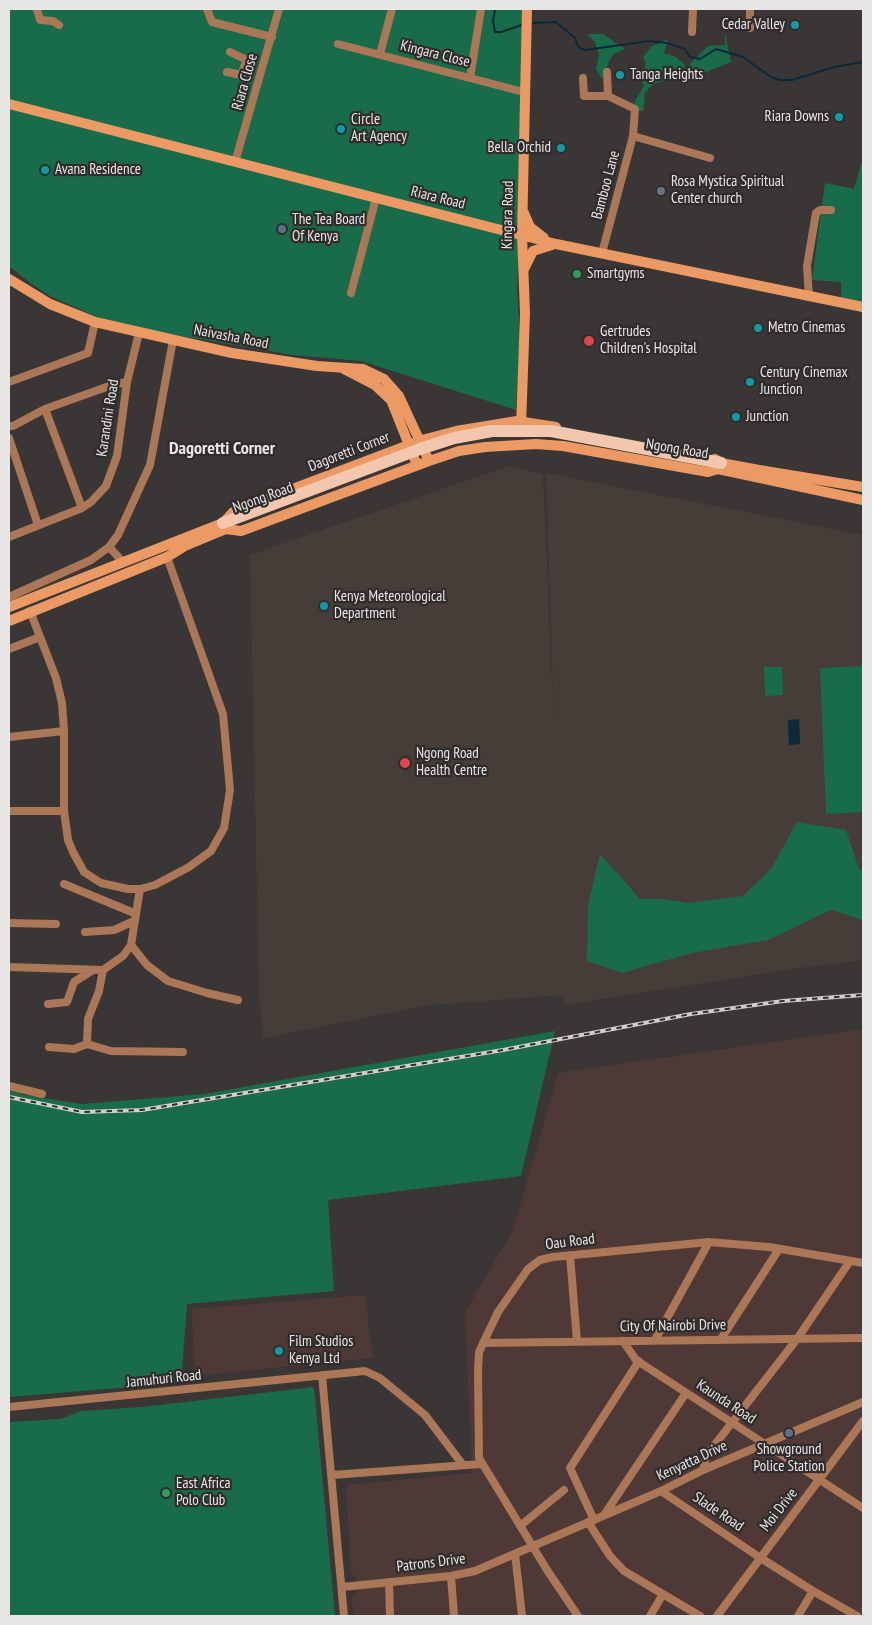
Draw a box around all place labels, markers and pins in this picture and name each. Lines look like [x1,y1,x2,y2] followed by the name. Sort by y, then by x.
[722,16,785,34] place label: Cedar Valley
[789,19,801,31] marker: Cedar Valley
[630,66,703,84] place label: Tanga Heights
[614,69,626,81] marker: Tanga Heights
[765,108,829,126] place label: Riara Downs
[351,111,407,146] place label: Circle Art Agency
[833,111,845,123] marker: Riara Downs
[335,123,347,135] marker: Circle Art Agency
[488,139,551,157] place label: Bella Orchid
[555,142,567,154] marker: Bella Orchid
[55,161,141,179] place label: Avana Residence
[39,164,51,176] marker: Avana Residence
[671,173,784,208] place label: Rosa Mystica Spiritual Center church
[655,185,667,197] marker: Rosa Mystica Spiritual Center church
[292,211,365,246] place label: The Tea Board Of Kenya
[276,223,288,235] marker: The Tea Board Of Kenya
[587,265,645,283] place label: Smartgyms
[571,268,583,280] marker: Smartgyms
[768,319,845,337] place label: Metro Cinemas
[752,322,764,334] marker: Metro Cinemas
[600,323,697,358] place label: Gertrudes Children's Hospital
[582,334,596,348] marker: Gertrudes Children's Hospital
[760,364,848,399] place label: Century Cinemax Junction
[744,376,756,388] marker: Century Cinemax Junction
[746,408,788,426] place label: Junction
[730,411,742,423] marker: Junction
[334,588,446,623] place label: Kenya Meteorological Department
[318,600,330,612] marker: Kenya Meteorological Department
[416,745,487,780] place label: Ngong Road Health Centre
[398,756,412,770] marker: Ngong Road Health Centre
[289,1333,353,1368] place label: Film Studios Kenya Ltd
[273,1345,285,1357] marker: Film Studios Kenya Ltd
[783,1427,795,1439] marker: Showground Police Station
[753,1441,825,1476] place label: Showground Police Station
[176,1475,230,1510] place label: East Africa Polo Club
[160,1487,172,1499] marker: East Africa Polo Club

